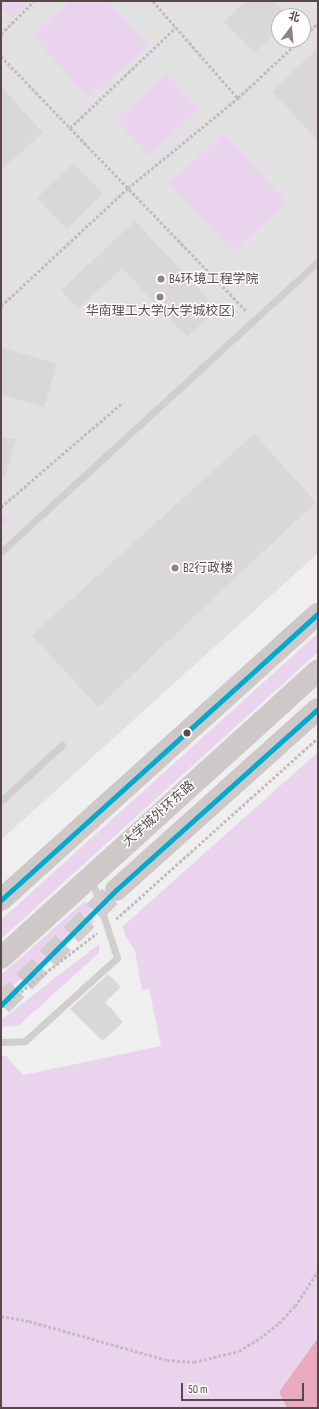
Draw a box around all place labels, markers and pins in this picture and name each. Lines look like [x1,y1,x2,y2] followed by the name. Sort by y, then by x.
[169,271,258,287] place label: B4环境工程学院
[156,274,166,284] marker: B4环境工程学院
[155,292,165,302] marker: 华南理工大学(大学城校区)
[86,303,234,319] place label: 华南理工大学(大学城校区)
[183,560,233,576] place label: B2行政楼
[170,563,180,573] marker: B2行政楼
[182,728,192,738] unlabelled marker

